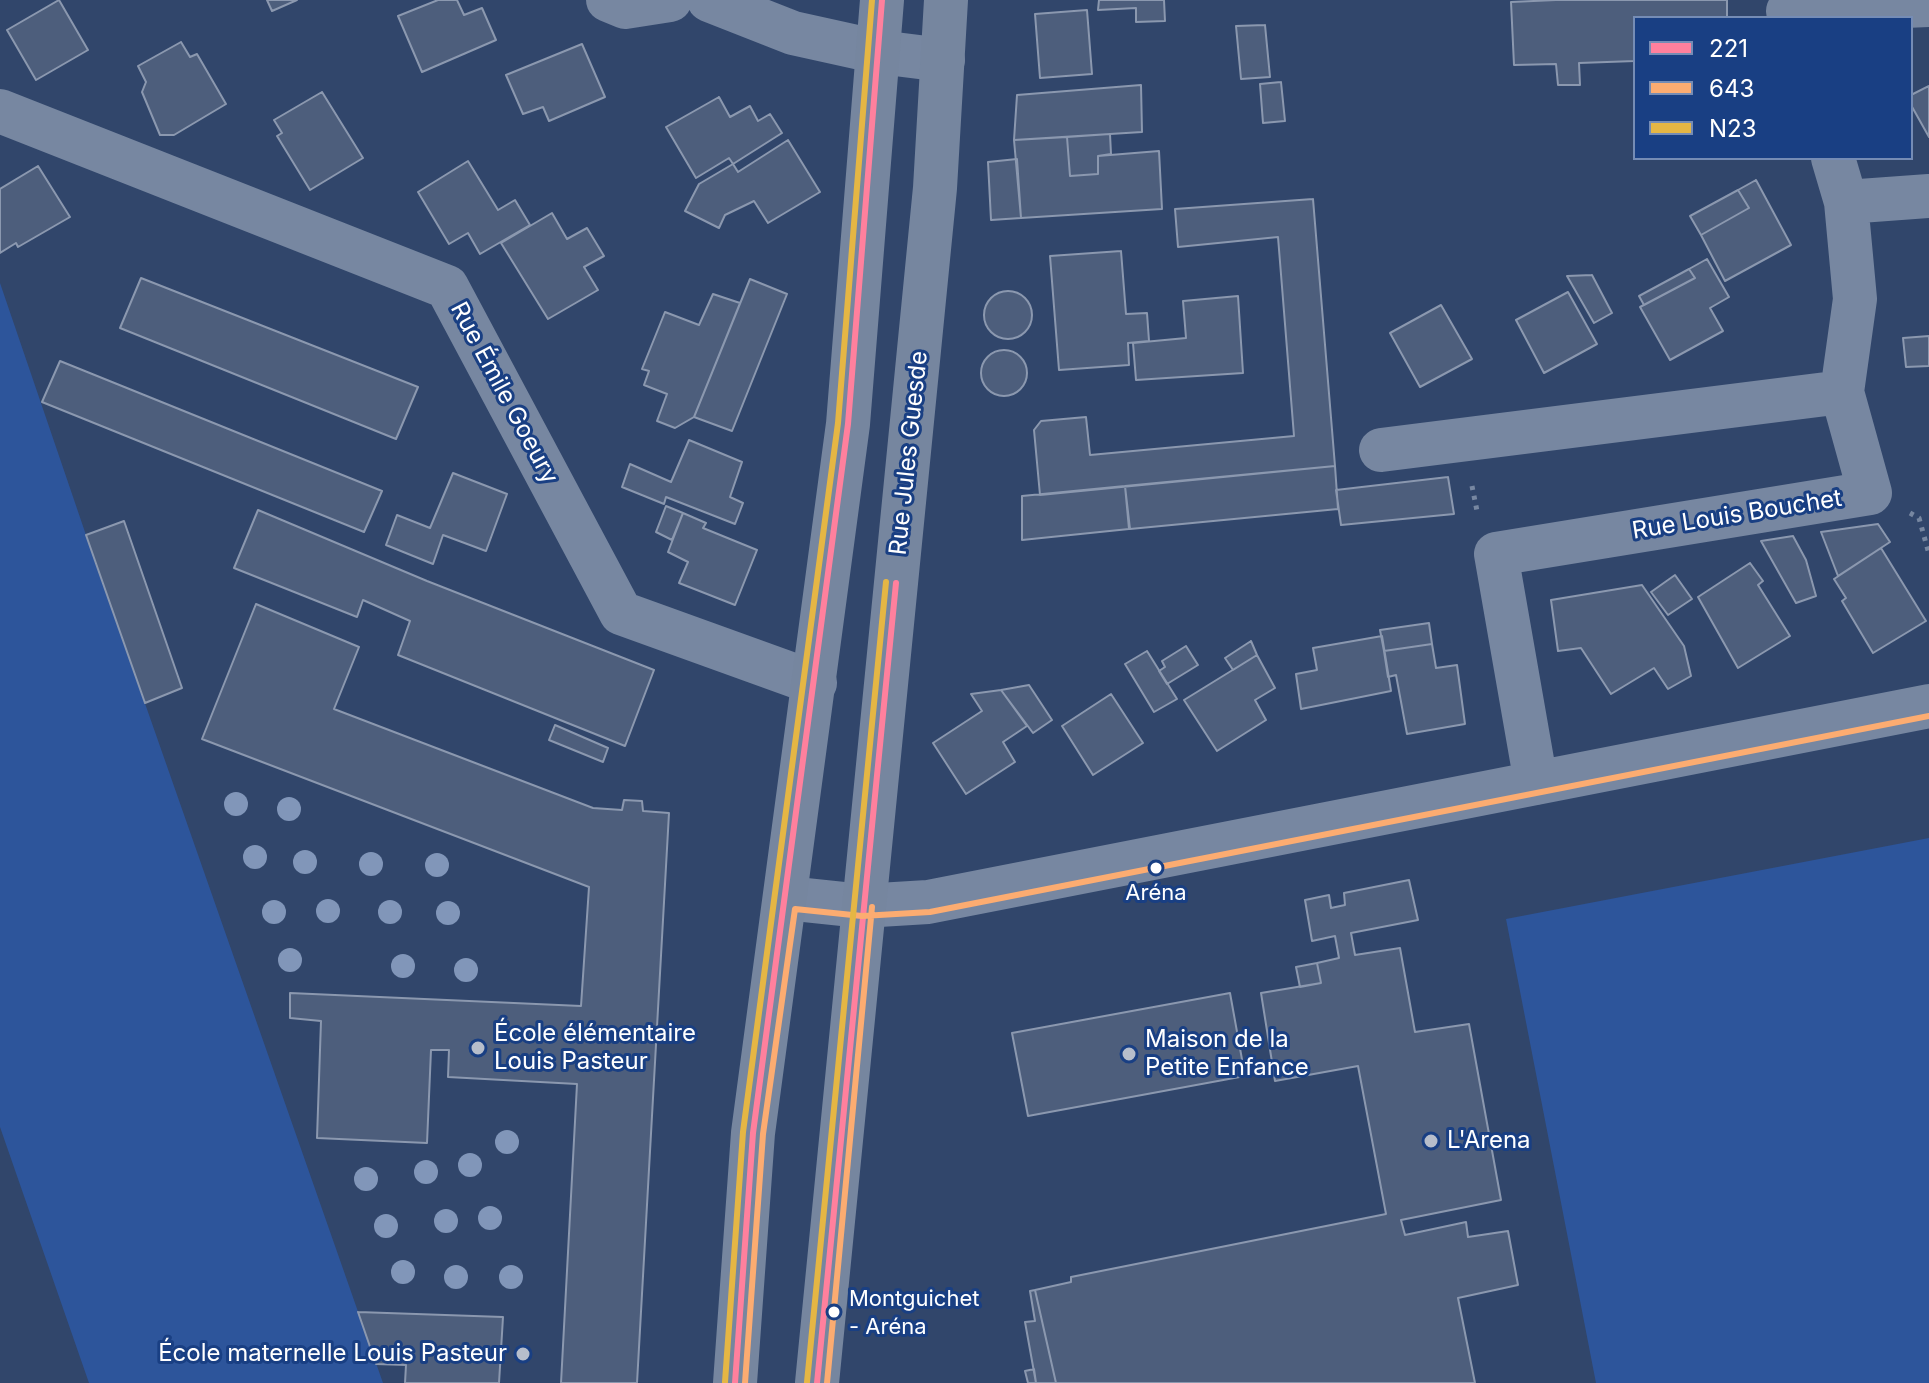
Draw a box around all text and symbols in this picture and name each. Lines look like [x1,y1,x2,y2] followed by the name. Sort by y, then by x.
[1633,16,1913,160] legend
[1709,34,1748,63] text: 221
[1709,74,1754,103] text: 643
[1709,114,1757,143] text: N23
[444,297,564,489] street label: Rue Émile Goeury
[884,350,934,556] street label: Rue Jules Guesde
[1630,484,1844,546] street label: Rue Louis Bouchet
[1148,860,1164,876] marker: Aréna
[1125,880,1187,906] place label: Aréna
[494,1020,696,1076] place label: École élémentaire Louis Pasteur
[1145,1026,1309,1082] place label: Maison de la Petite Enfance
[469,1039,487,1057] marker: École élémentaire Louis Pasteur
[1120,1045,1138,1063] marker: Maison de la Petite Enfance
[1447,1127,1531,1155] place label: L'Arena
[1422,1132,1440,1150] marker: L'Arena
[849,1286,979,1338] place label: Montguichet - Aréna
[826,1304,842,1320] marker: Montguichet - Aréna
[158,1340,507,1368] place label: École maternelle Louis Pasteur
[514,1345,532,1363] marker: École maternelle Louis Pasteur

